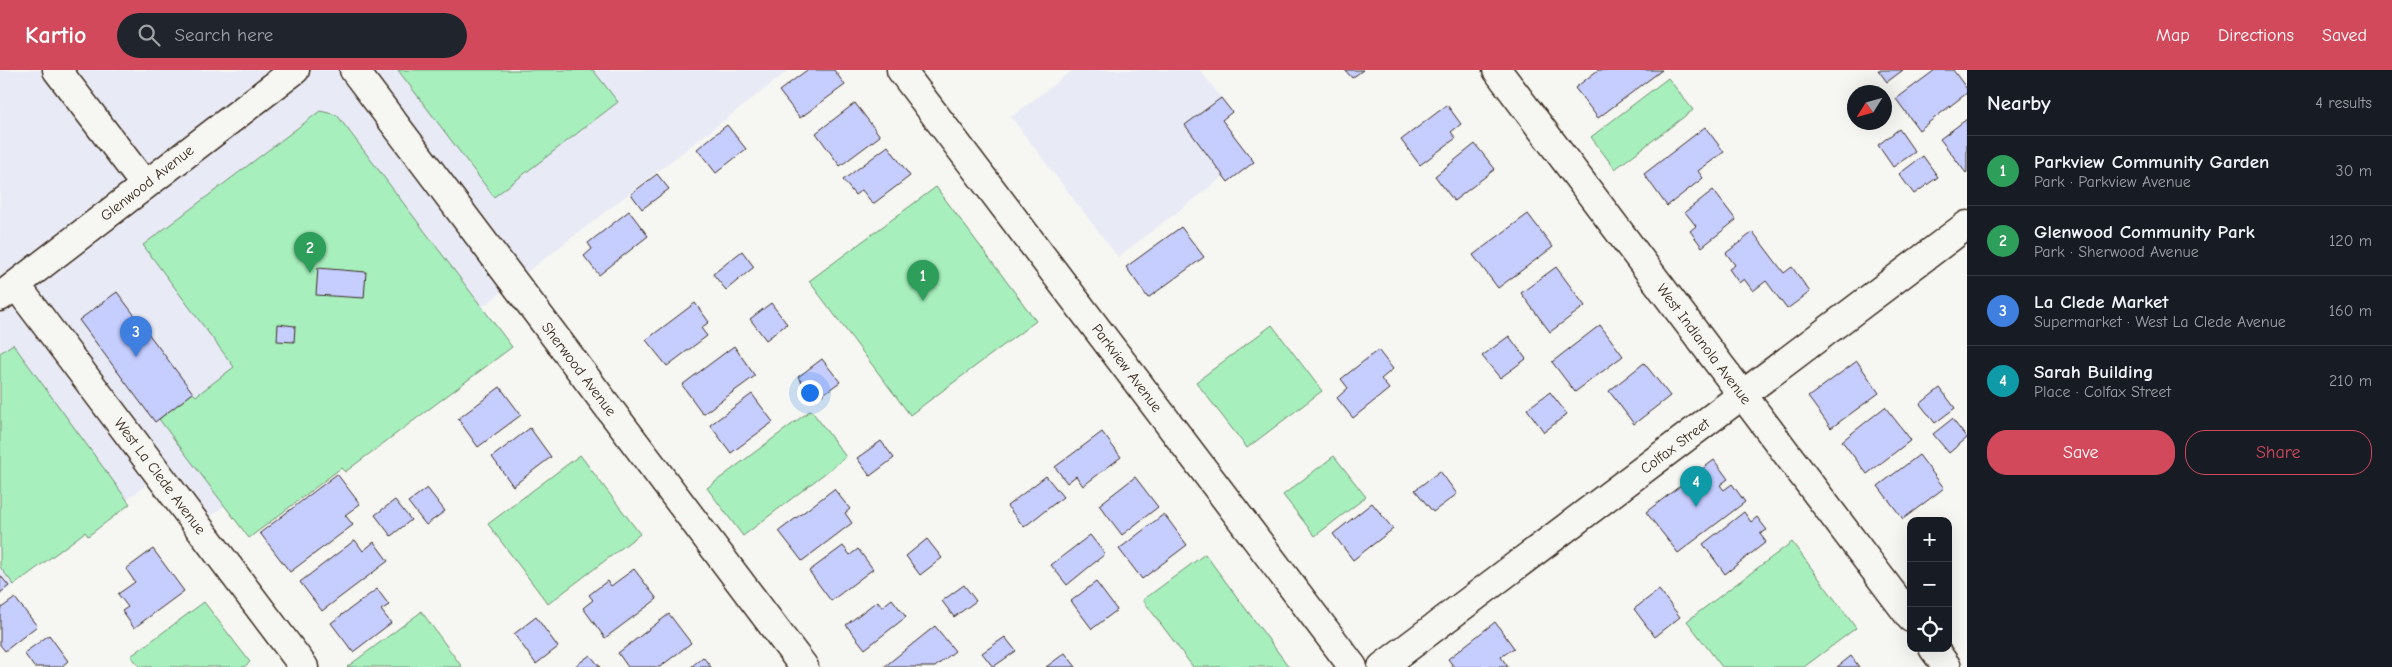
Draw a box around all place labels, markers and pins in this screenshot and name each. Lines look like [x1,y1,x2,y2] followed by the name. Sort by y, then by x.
[294,232,326,273] pin: 2
[907,260,939,301] pin: 1
[120,316,152,357] pin: 3
[1680,466,1712,507] pin: 4

